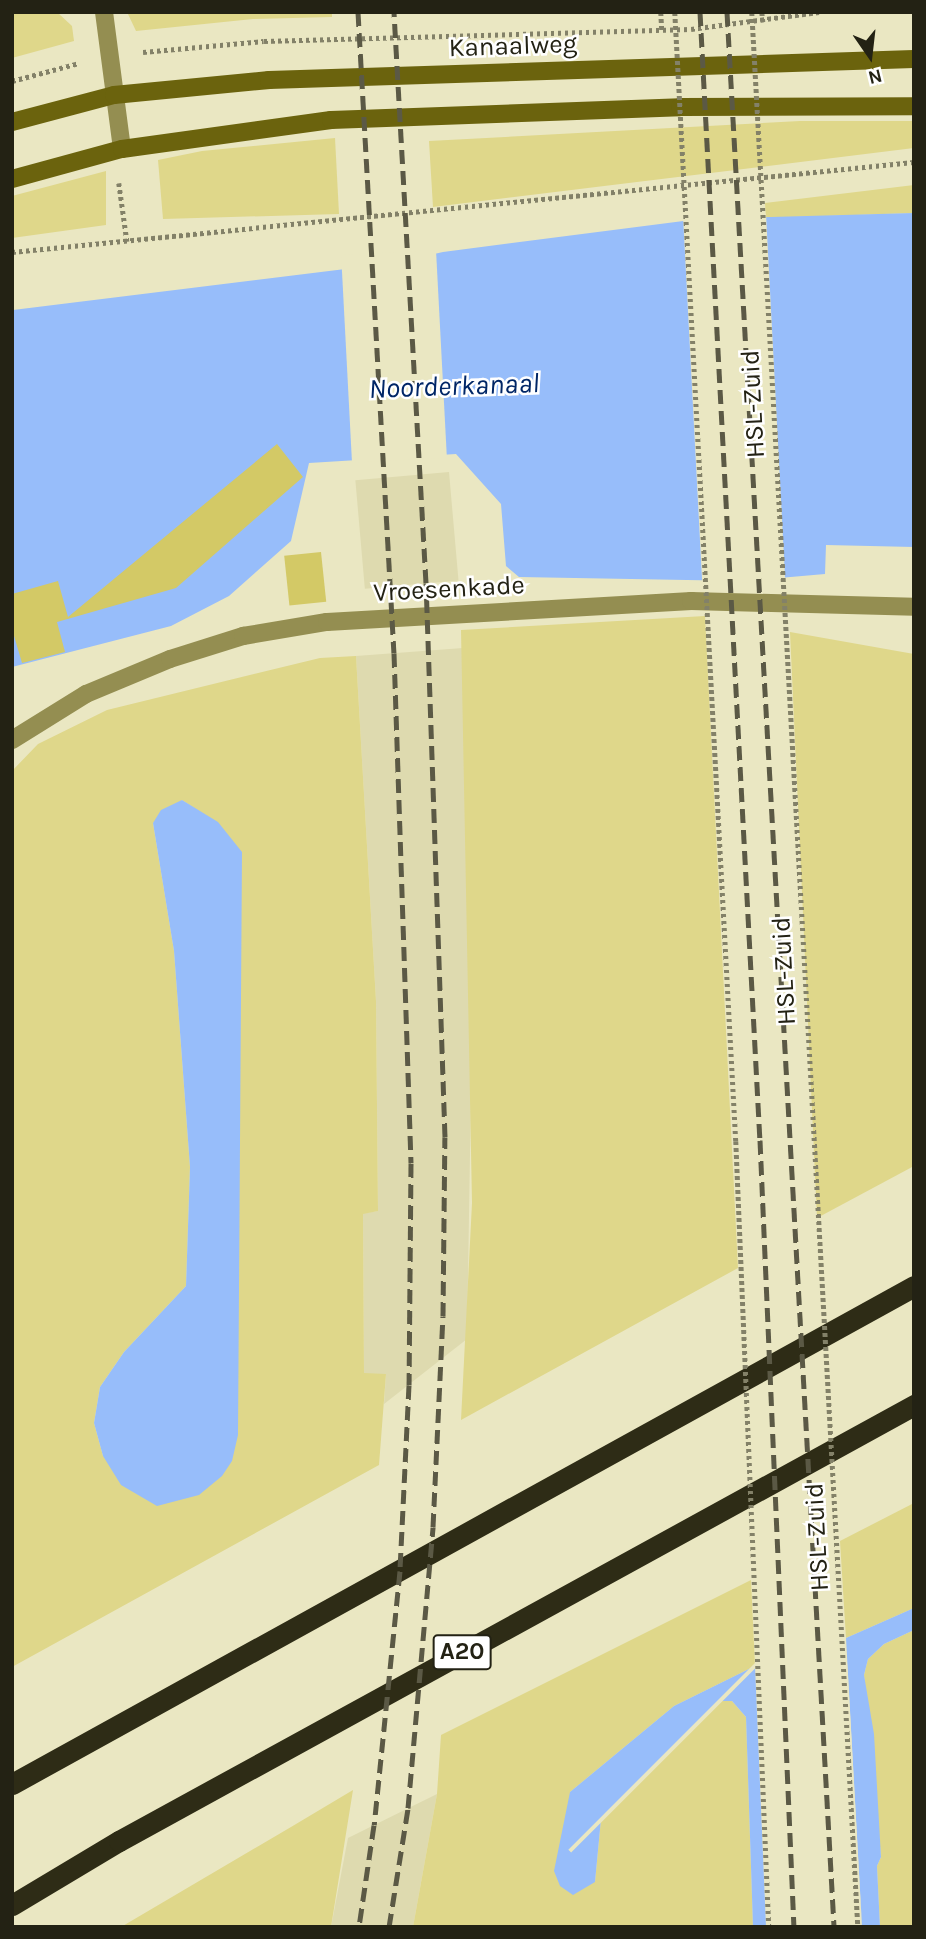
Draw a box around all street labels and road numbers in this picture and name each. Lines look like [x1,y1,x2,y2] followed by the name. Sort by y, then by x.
[448,28,578,64] street label: Kanaalweg
[735,349,771,459] street label: HSL-Zuid
[372,569,526,609] street label: Vroesenkade
[766,916,802,1026] street label: HSL-Zuid
[799,1482,835,1592] street label: HSL-Zuid
[432,1632,492,1672] road number: A20

